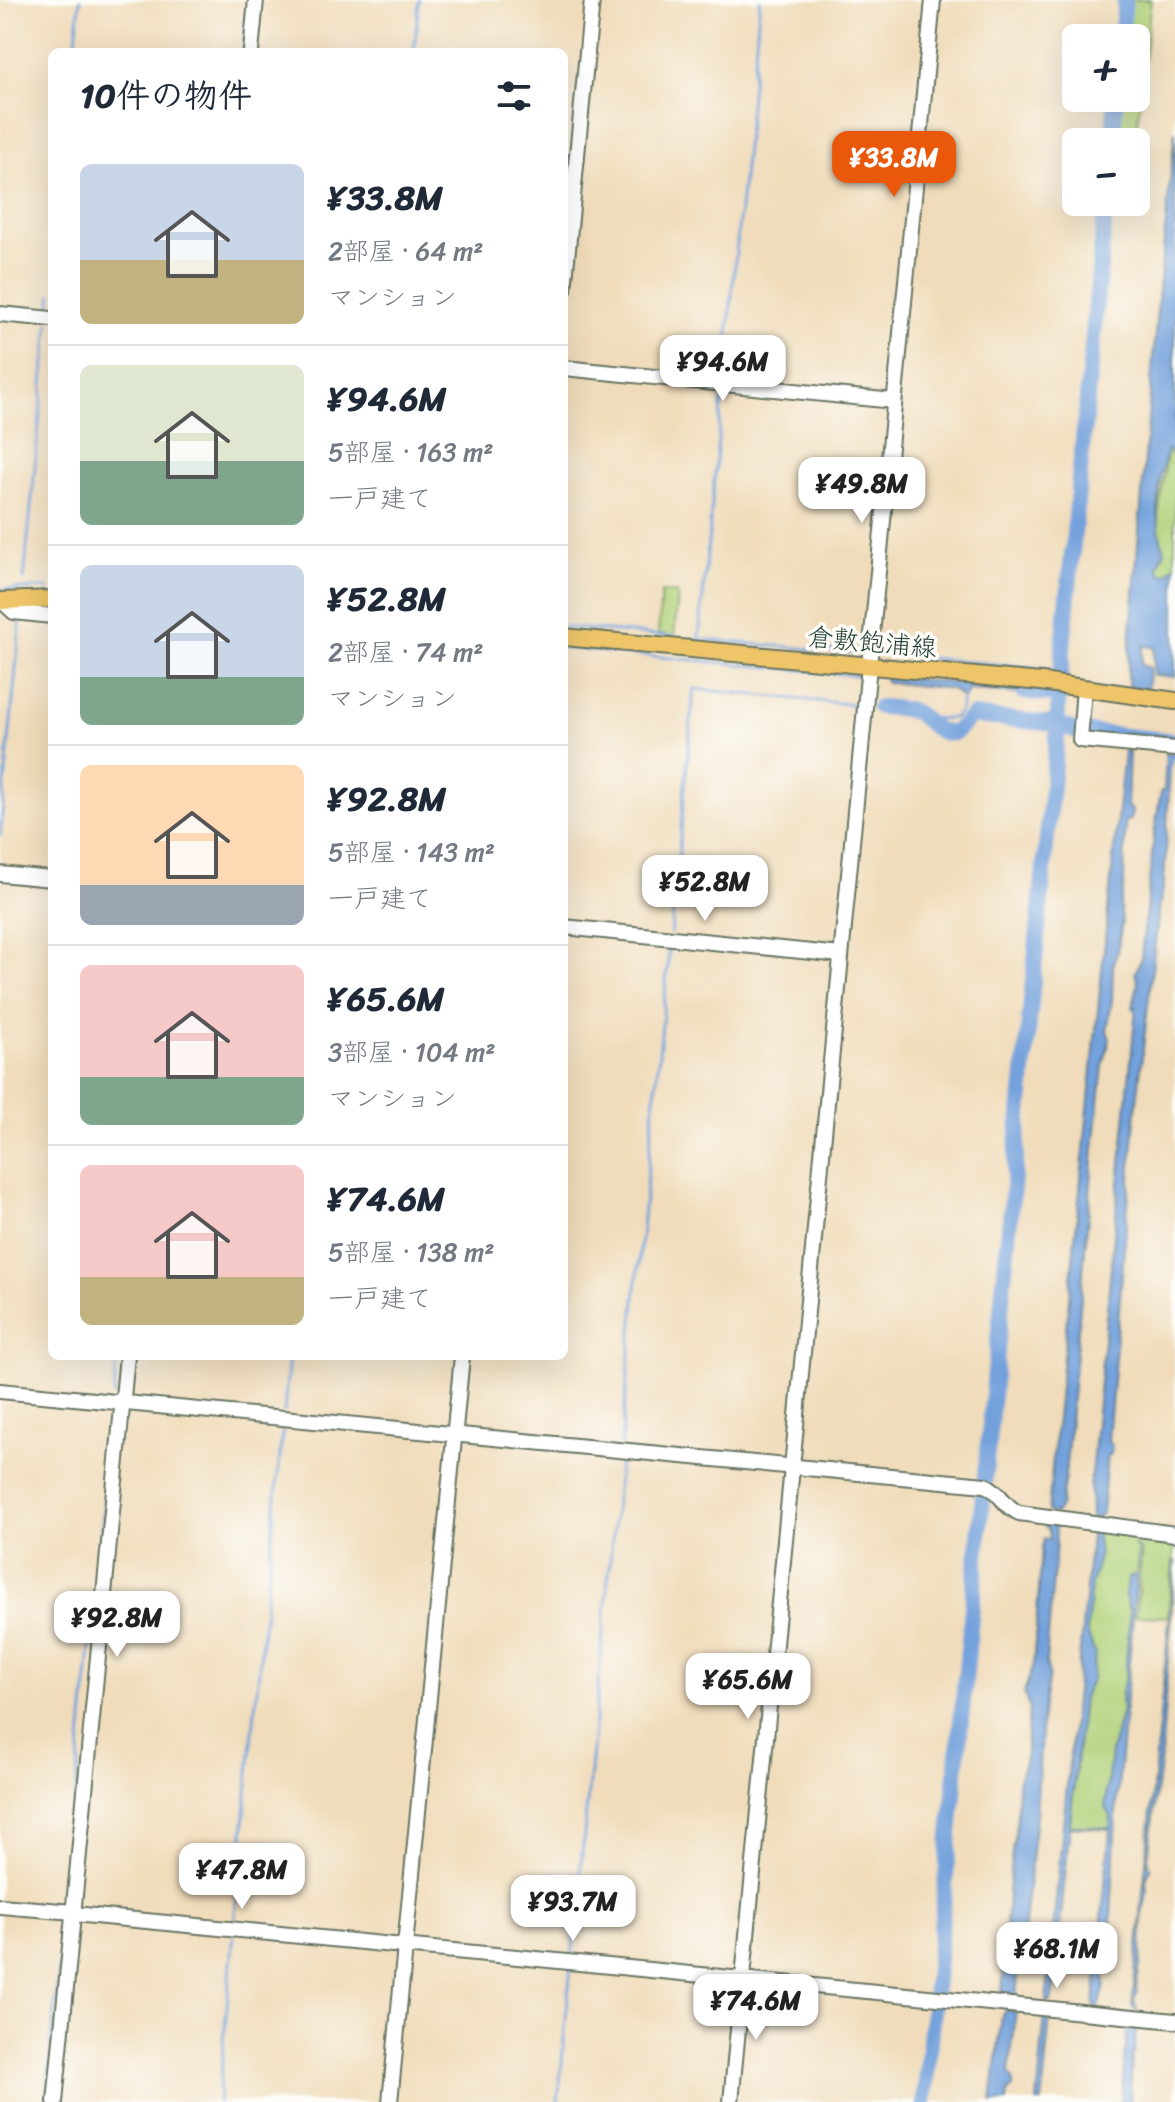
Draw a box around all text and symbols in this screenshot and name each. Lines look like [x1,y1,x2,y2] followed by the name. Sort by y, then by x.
[1062,24,1150,216] map controls
[1062,24,1150,112] button: +
[80,66,252,126] text: 10件の物件
[492,74,536,118] icon: filters
[1062,128,1150,216] button: −
[829,131,959,199] pin: ¥33.8M
[850,134,938,180] text: ¥33.8M
[328,168,443,228] text: ¥33.8M
[144,196,240,292] icon: home
[328,228,483,274] text: 2部屋 · 64 m²
[328,274,457,320] text: マンション
[658,335,788,403] pin: ¥94.6M
[678,338,768,384] text: ¥94.6M
[328,369,446,429] text: ¥94.6M
[144,397,240,493] icon: home
[328,429,494,475] text: 5部屋 · 163 m²
[797,457,927,525] pin: ¥49.8M
[816,460,908,506] text: ¥49.8M
[328,475,432,521] text: 一戸建て
[328,569,446,629] text: ¥52.8M
[144,597,240,693] icon: home
[805,613,939,671] street label: 倉敷飽浦線
[328,629,484,675] text: 2部屋 · 74 m²
[328,675,457,721] text: マンション
[328,769,446,829] text: ¥92.8M
[144,797,240,893] icon: home
[328,829,495,875] text: 5部屋 · 143 m²
[640,855,770,923] pin: ¥52.8M
[660,858,750,904] text: ¥52.8M
[328,875,432,921] text: 一戸建て
[328,969,444,1029] text: ¥65.6M
[144,997,240,1093] icon: home
[328,1029,496,1075] text: 3部屋 · 104 m²
[328,1075,457,1121] text: マンション
[328,1169,445,1229] text: ¥74.6M
[144,1197,240,1293] icon: home
[328,1229,494,1275] text: 5部屋 · 138 m²
[328,1275,432,1321] text: 一戸建て
[52,1591,182,1659] pin: ¥92.8M
[72,1594,162,1640] text: ¥92.8M
[683,1653,813,1721] pin: ¥65.6M
[704,1656,792,1702] text: ¥65.6M
[177,1843,307,1911] pin: ¥47.8M
[197,1846,287,1892] text: ¥47.8M
[508,1875,638,1943] pin: ¥93.7M
[529,1878,617,1924] text: ¥93.7M
[992,1922,1122,1990] pin: ¥68.1M
[1014,1925,1100,1971] text: ¥68.1M
[691,1974,821,2042] pin: ¥74.6M
[711,1977,801,2023] text: ¥74.6M

